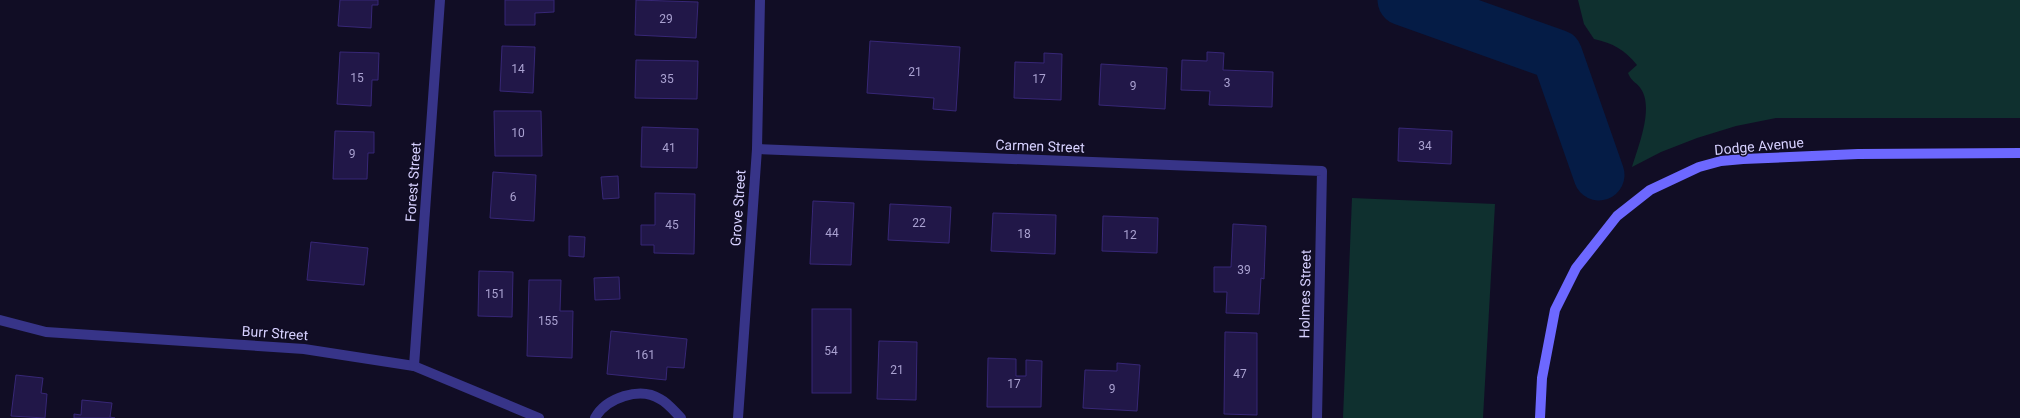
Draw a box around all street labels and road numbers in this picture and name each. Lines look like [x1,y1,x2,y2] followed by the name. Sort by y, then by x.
[1714,134,1804,158] street label: Dodge Avenue
[995,136,1085,156] street label: Carmen Street
[402,141,424,222] street label: Forest Street
[727,169,749,247] street label: Grove Street
[1296,249,1314,338] street label: Holmes Street
[241,323,309,343] street label: Burr Street

